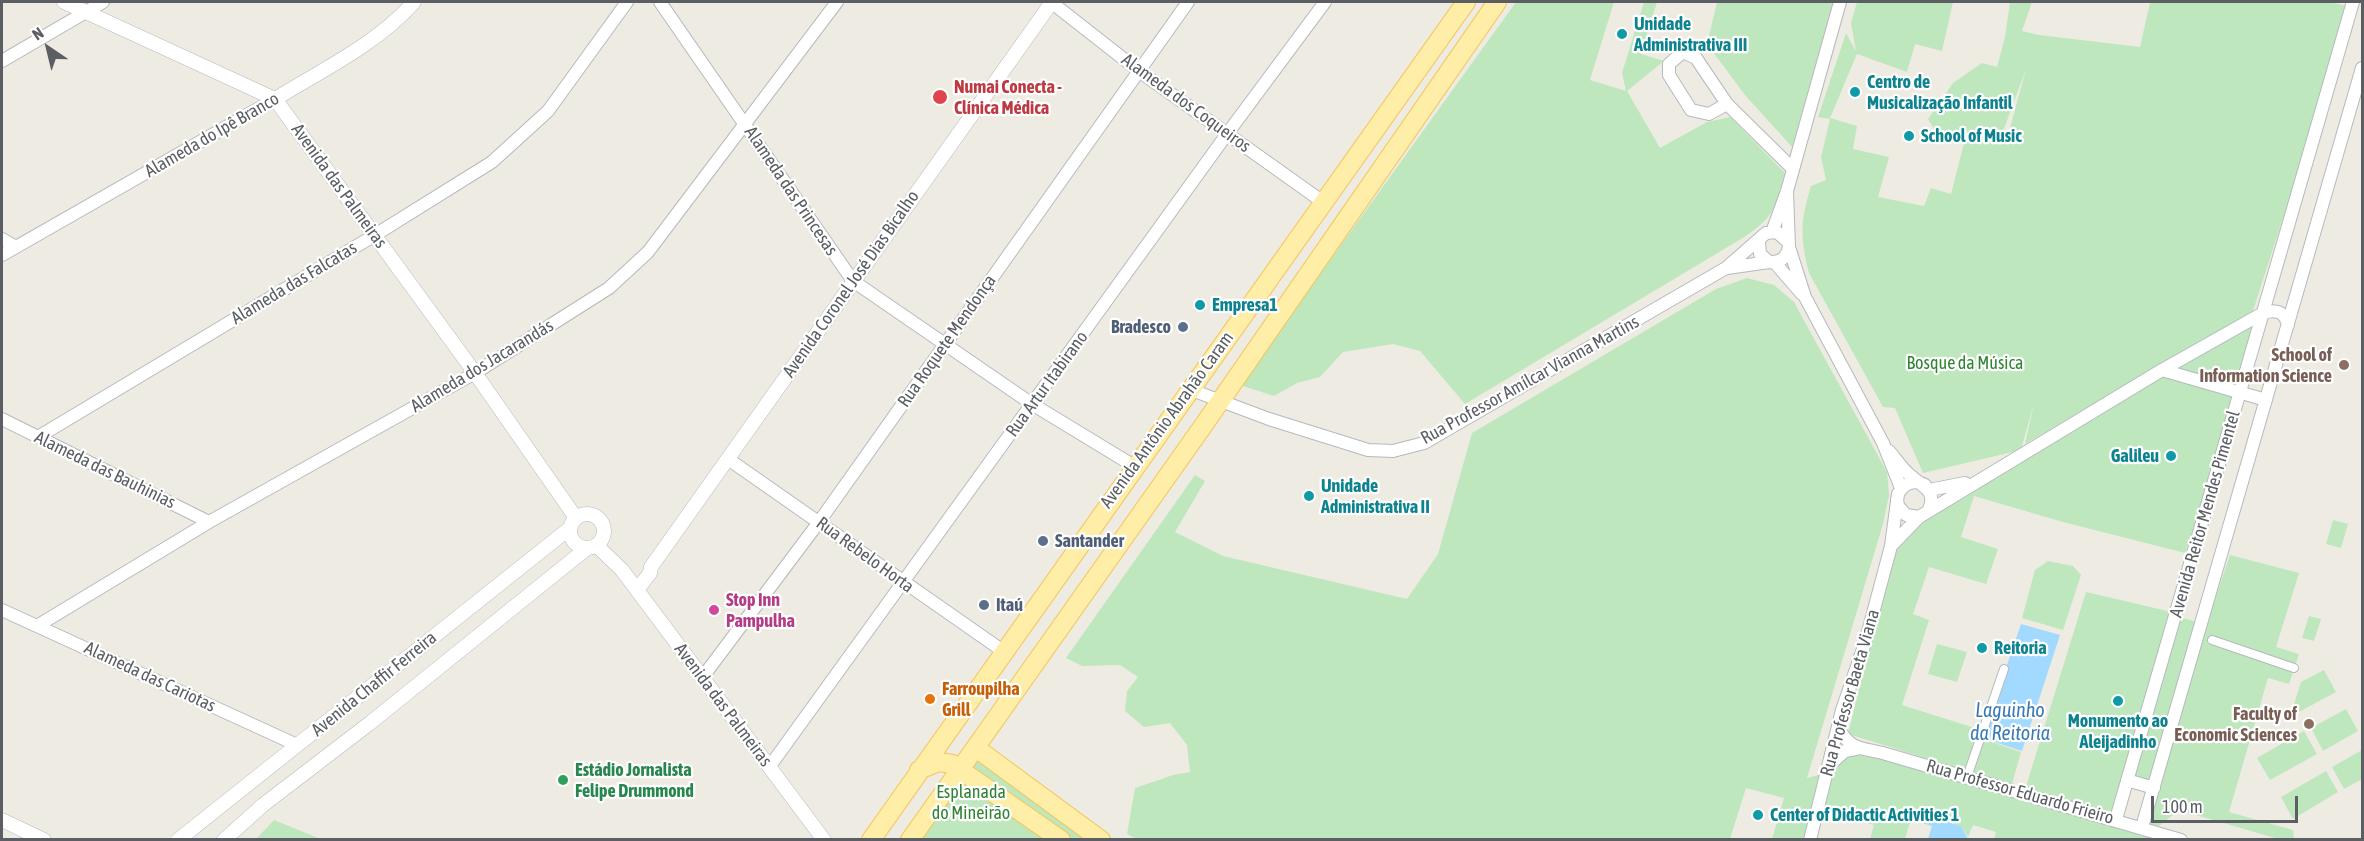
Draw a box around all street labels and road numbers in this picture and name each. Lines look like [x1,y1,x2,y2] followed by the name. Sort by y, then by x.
[1117,49,1255,157] street label: Alameda dos Coqueiros
[141,88,283,182] street label: Alameda do Ipê Branco
[287,119,391,253] street label: Avenida das Palmeiras
[740,122,842,260] street label: Alameda das Princesas
[778,186,924,382] street label: Avenida Coronel José Dias Bicalho
[227,237,361,329] street label: Alameda das Falcatas
[893,271,1001,411] street label: Rua Roquete Mendonça
[1417,311,1643,449] street label: Rua Professor Amílcar Vianna Martins
[407,315,557,417] street label: Alameda dos Jacarandás
[1001,327,1093,441] street label: Rua Artur Itabirano
[1096,328,1238,512] street label: Avenida Antônio Abrahão Caram
[2165,408,2245,620] street label: Avenida Reitor Mendes Pimentel
[31,427,179,513] street label: Alameda das Bauhinias
[812,512,918,598] street label: Rua Rebelo Horta
[1816,607,1884,779] street label: Rua Professor Baeta Viana
[307,627,441,741] street label: Avenida Chaffir Ferreira
[81,637,219,717] street label: Alameda das Cariotas
[670,639,776,771] street label: Avenida das Palmeiras
[1924,755,2116,829] street label: Rua Professor Eduardo Frieiro

